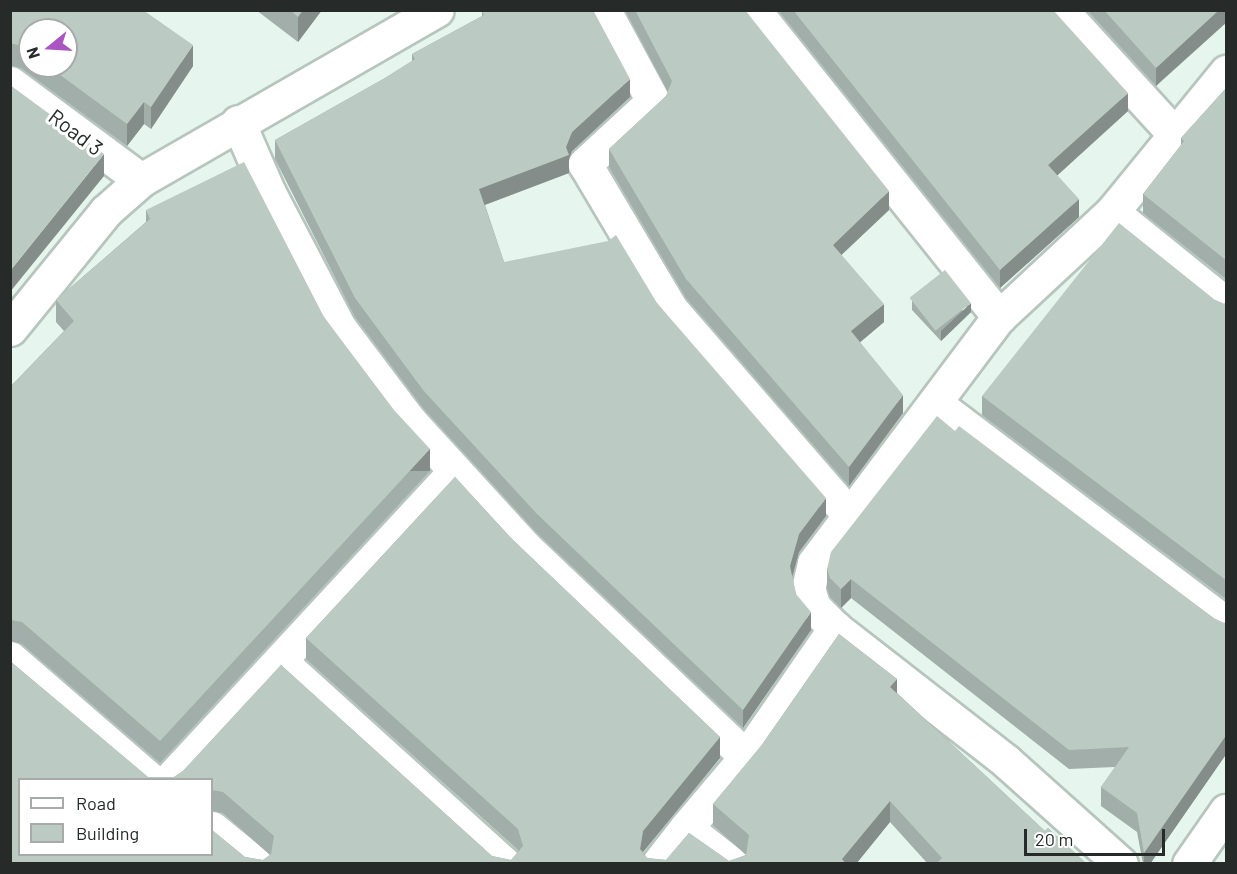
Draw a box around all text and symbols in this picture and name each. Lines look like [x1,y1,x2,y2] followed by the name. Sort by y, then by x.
[18,18,78,78] north arrow
[22,45,43,61] text: N
[44,103,108,161] street label: Road 3
[18,778,213,856] legend
[76,792,116,814] text: Road
[1027,817,1168,855] scale bar
[76,822,139,844] text: Building
[1035,828,1073,850] text: 20 m

